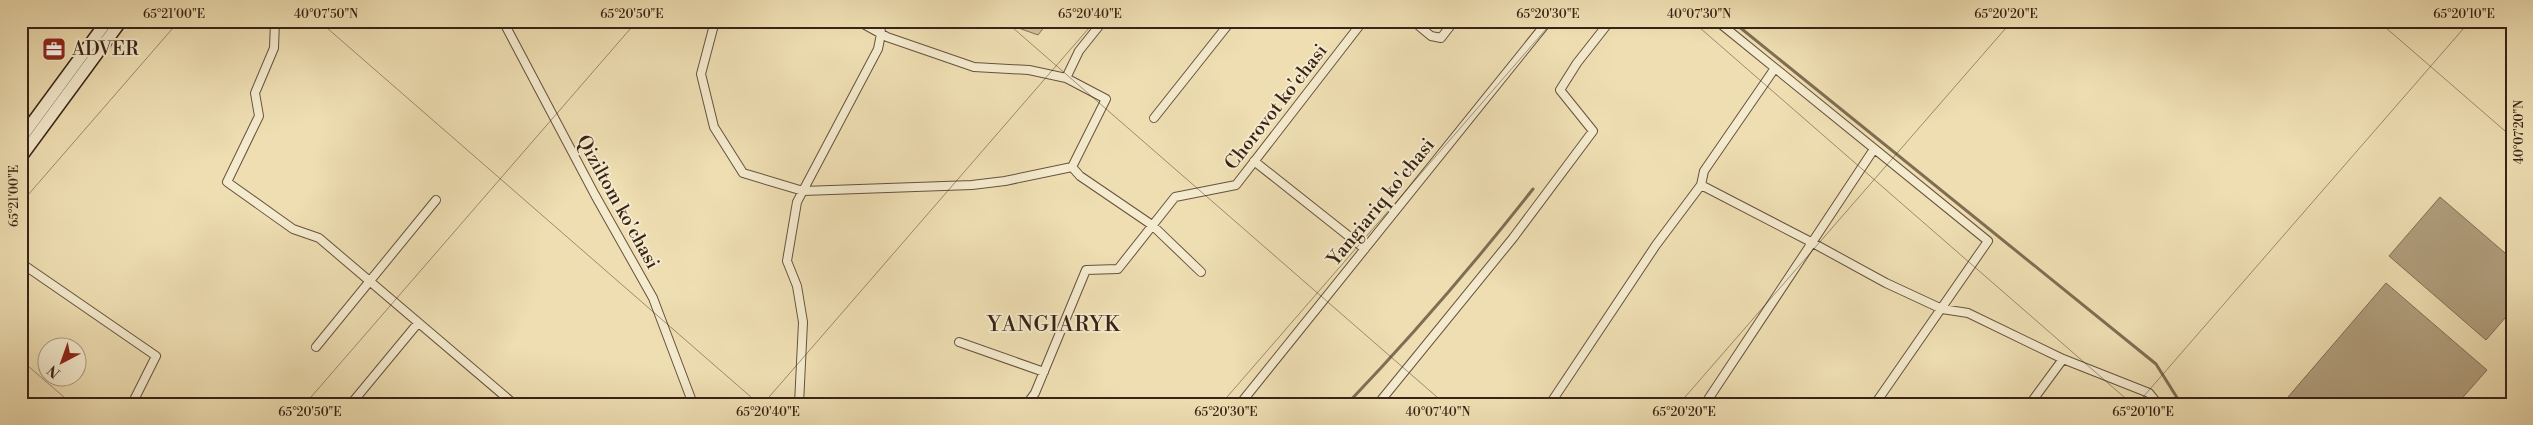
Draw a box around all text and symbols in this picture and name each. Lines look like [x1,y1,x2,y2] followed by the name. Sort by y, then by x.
[143,7,205,22] text: 65°21'00"E
[294,7,358,22] text: 40°07'50"N
[600,7,664,22] text: 65°20'50"E
[1058,7,1122,22] text: 65°20'40"E
[1516,7,1580,22] text: 65°20'30"E
[1667,7,1731,22] text: 40°07'30"N
[1974,7,2038,22] text: 65°20'20"E
[2433,7,2495,22] text: 65°20'10"E
[41,36,67,62] office icon: ADVER
[71,37,139,61] place label: ADVER
[1219,39,1333,175] street label: Chorovot ko'chasi
[2512,100,2527,164] text: 40°07'20"N
[571,131,665,273] street label: Qiziltom ko'chasi
[1321,133,1440,272] street label: Yangiariq ko'chasi
[7,165,22,227] text: 65°21'00"E
[986,312,1121,338] district label: YANGIARYK
[38,338,88,388] north arrow
[44,361,64,381] text: N
[278,405,342,420] text: 65°20'50"E
[736,405,800,420] text: 65°20'40"E
[1194,405,1258,420] text: 65°20'30"E
[1406,405,1470,420] text: 40°07'40"N
[1652,405,1716,420] text: 65°20'20"E
[2112,405,2174,420] text: 65°20'10"E

